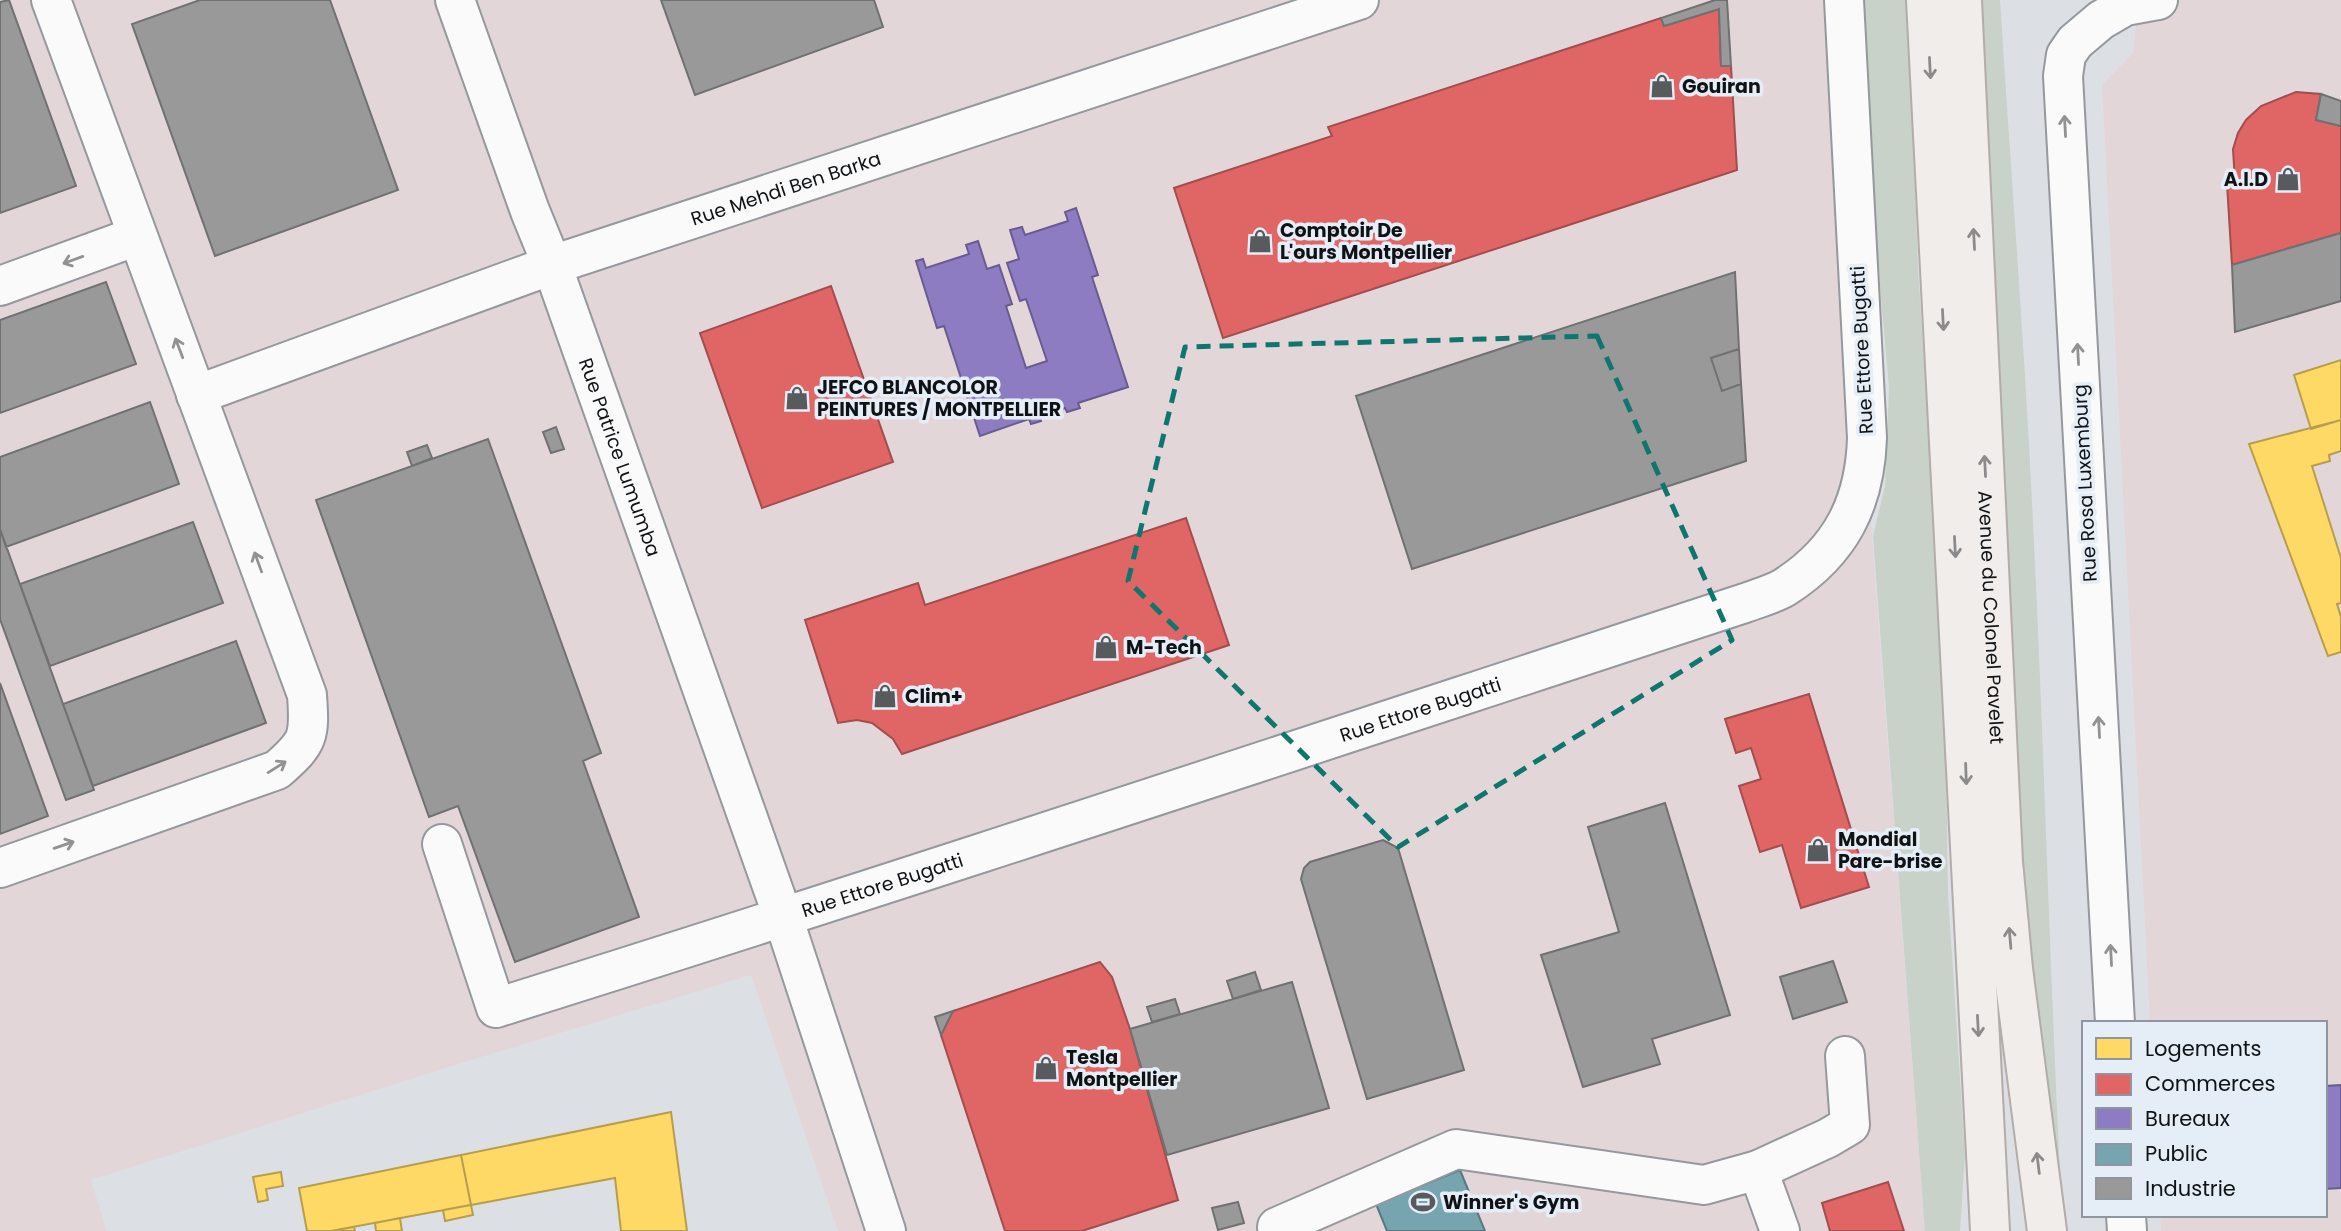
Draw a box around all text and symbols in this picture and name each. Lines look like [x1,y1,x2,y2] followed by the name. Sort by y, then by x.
[1923,56,1936,79] one-way arrow
[1648,72,1676,100] shop icon: Gouiran
[1682,73,1761,100] place label: Gouiran
[2059,115,2072,138] one-way arrow
[687,144,884,232] street label: Rue Mehdi Ben Barka
[2274,165,2302,193] shop icon: A.I.D
[2224,166,2268,193] place label: A.I.D
[1280,217,1452,266] place label: Comptoir De L'ours Montpellier
[1246,227,1274,255] shop icon: Comptoir De L'ours Montpellier
[1967,228,1980,250] one-way arrow
[62,254,84,267] one-way arrow
[1844,265,1880,435] street label: Rue Ettore Bugatti
[1937,308,1950,331] one-way arrow
[172,338,184,360] one-way arrow
[2071,343,2084,365] one-way arrow
[572,354,668,560] street label: Rue Patrice Lumumba
[817,374,1061,423] place label: JEFCO BLANCOLOR PEINTURES / MONTPELLIER
[2066,383,2104,583] street label: Rue Rosa Luxemburg
[783,384,811,412] shop icon: JEFCO BLANCOLOR PEINTURES / MONTPELLIER
[1979,455,1992,478] one-way arrow
[1972,490,2011,745] street label: Avenue du Colonel Pavelet
[1948,535,1961,558] one-way arrow
[251,551,263,573] one-way arrow
[1092,633,1120,661] shop icon: M-Tech
[1126,634,1202,661] place label: M-Tech
[1336,670,1505,749] street label: Rue Ettore Bugatti
[871,682,899,710] shop icon: Clim+
[905,683,963,710] place label: Clim+
[2092,716,2105,739] one-way arrow
[267,760,287,774] one-way arrow
[1960,762,1973,785] one-way arrow
[1838,826,1943,875] place label: Mondial Pare-brise
[1804,836,1832,864] shop icon: Mondial Pare-brise
[53,838,75,850] one-way arrow
[798,846,967,924] street label: Rue Ettore Bugatti
[2003,927,2016,949] one-way arrow
[2105,943,2118,966] one-way arrow
[1972,1014,1985,1036] one-way arrow
[2082,1021,2327,1217] legend
[2145,1034,2261,1063] text: Logements
[1066,1044,1177,1093] place label: Tesla Montpellier
[1032,1054,1060,1082] shop icon: Tesla Montpellier
[2145,1069,2276,1098] text: Commerces
[2145,1104,2230,1133] text: Bureaux
[2145,1139,2208,1168] text: Public
[2032,1152,2045,1175] one-way arrow
[2145,1174,2236,1203] text: Industrie
[1409,1188,1437,1216] sports icon: Winner's Gym
[1443,1189,1579,1216] place label: Winner's Gym

